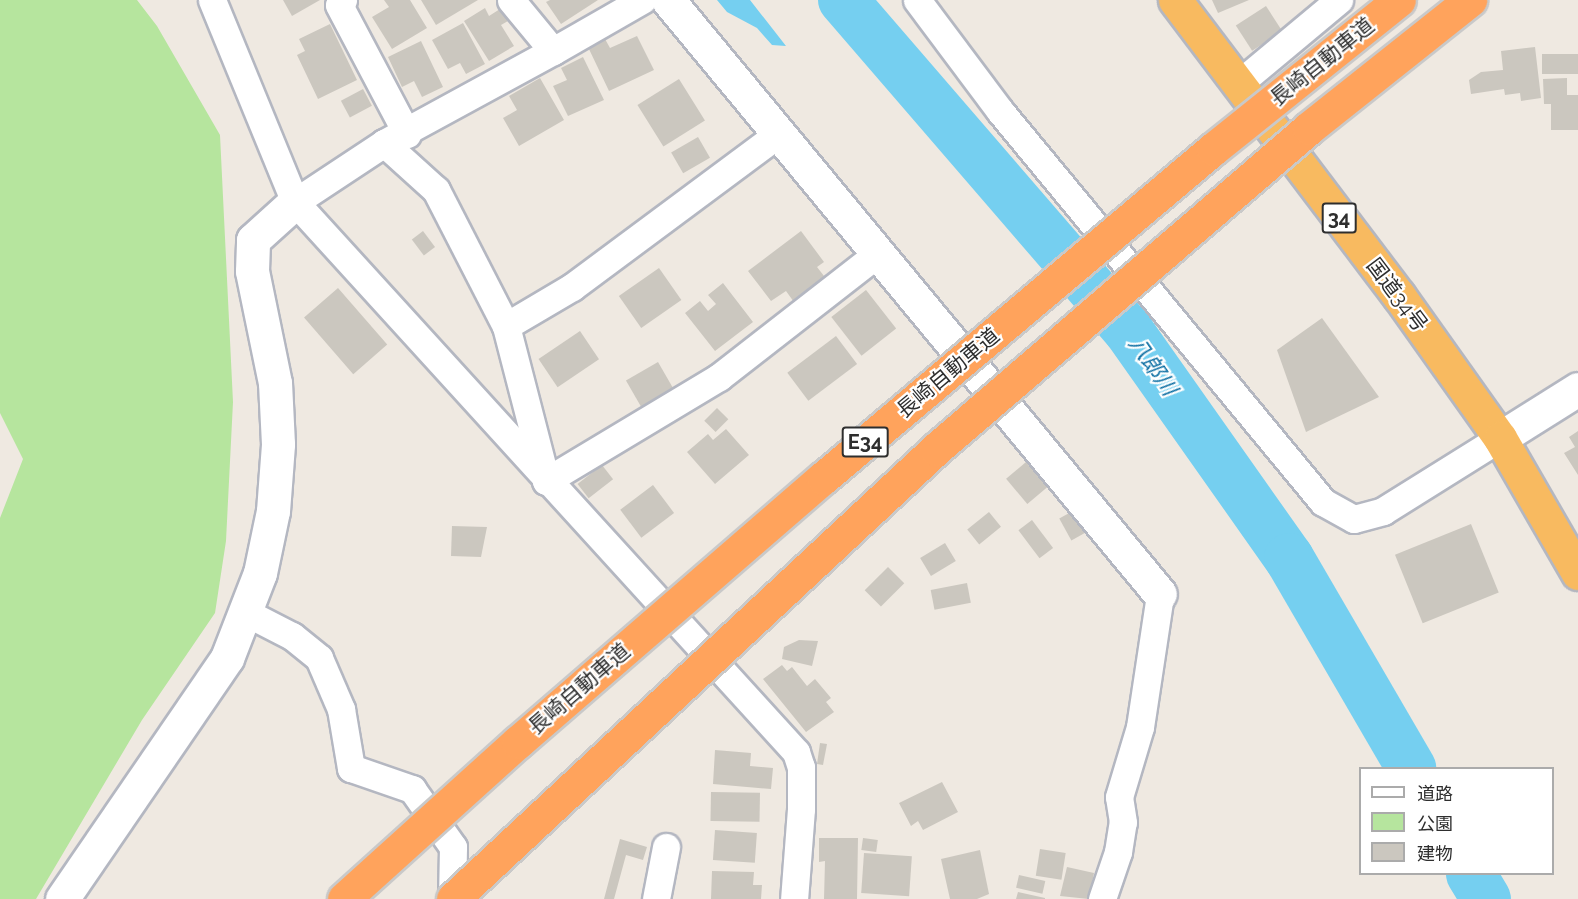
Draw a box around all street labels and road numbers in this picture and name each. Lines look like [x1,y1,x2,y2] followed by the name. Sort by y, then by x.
[1265,13,1379,111] street label: 長崎自動車道
[1321,201,1357,235] road number: 34
[1361,253,1433,337] street label: 国道34号
[892,323,1004,423] street label: 長崎自動車道
[841,425,889,459] road number: E34
[523,638,635,740] street label: 長崎自動車道

